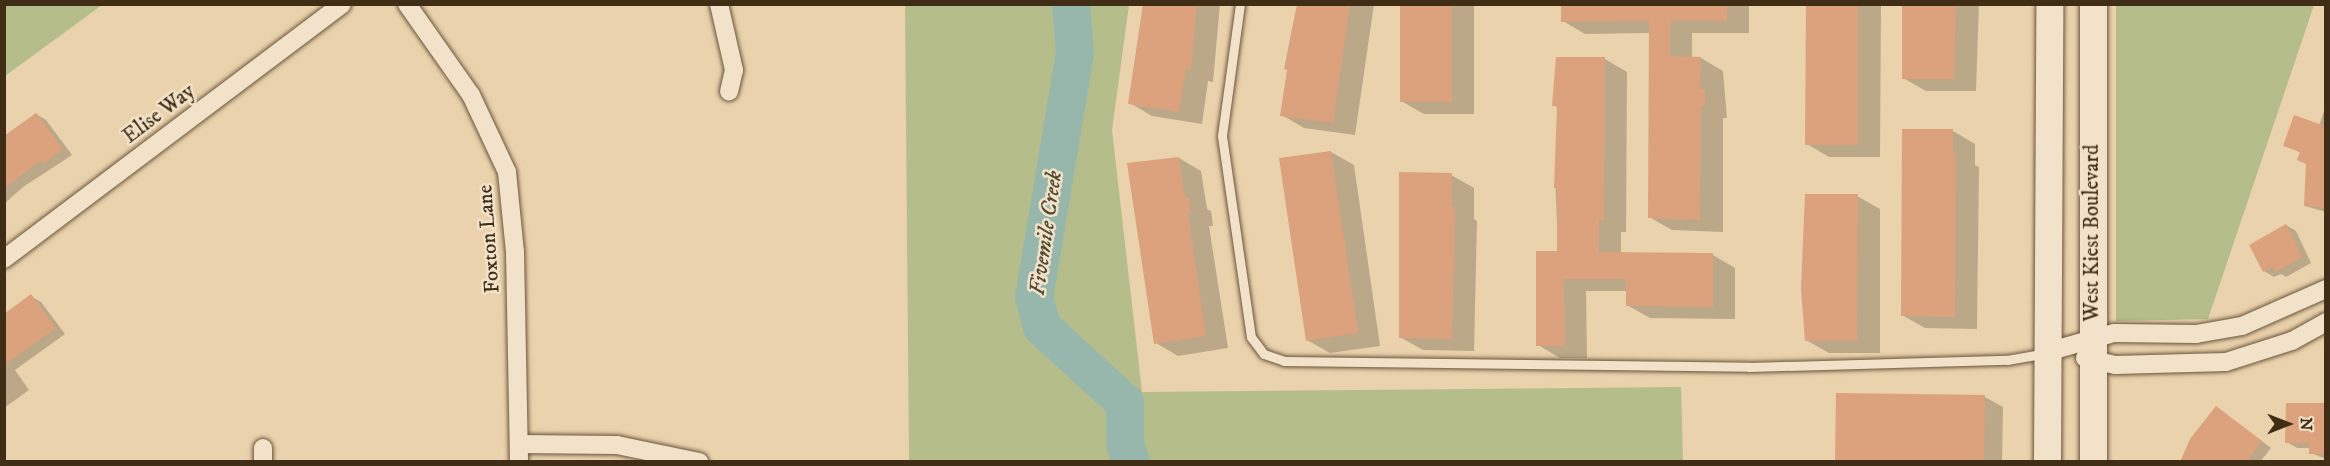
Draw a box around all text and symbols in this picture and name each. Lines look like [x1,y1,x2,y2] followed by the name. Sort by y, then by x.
[118,79,200,149] street label: Elise Way
[2079,144,2105,322] street label: West Kiest Boulevard
[1024,169,1068,297] water label: Fivemile Creek
[473,184,505,294] street label: Foxton Lane
[2258,394,2318,454] north arrow
[2296,417,2316,431] text: N

